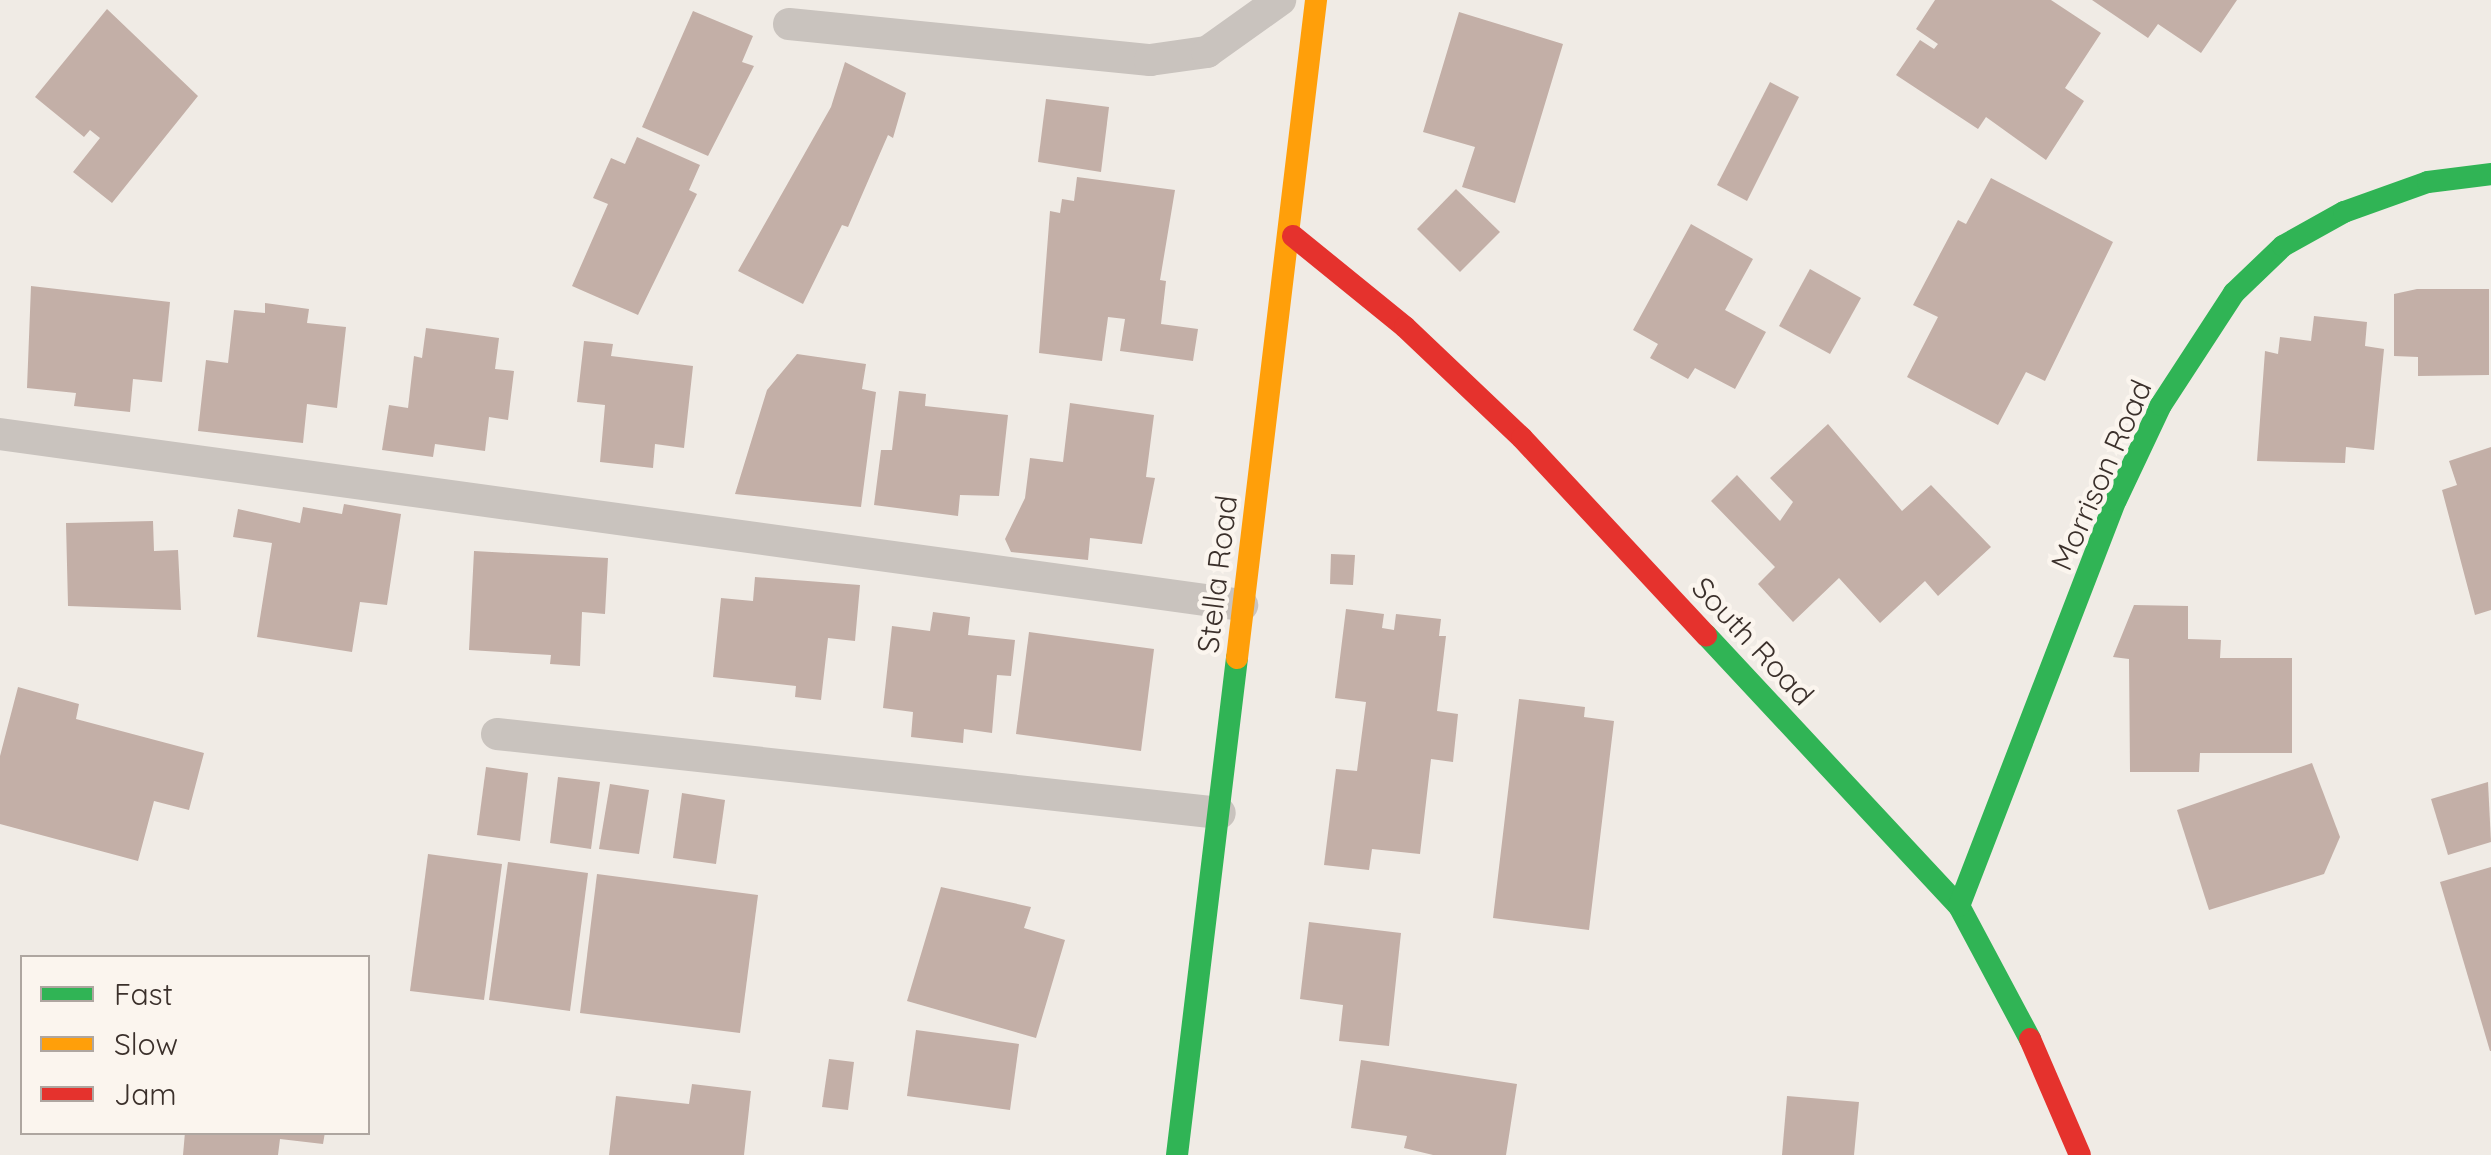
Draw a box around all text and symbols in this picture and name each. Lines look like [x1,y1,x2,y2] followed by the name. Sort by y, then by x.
[2043,374,2159,576] street label: Morrison Road
[1189,493,1245,655] street label: Stella Road
[1685,570,1821,712] street label: South Road
[20,955,370,1135] legend
[114,975,173,1013] text: Fast
[114,1025,178,1063] text: Slow
[114,1075,177,1113] text: Jam

